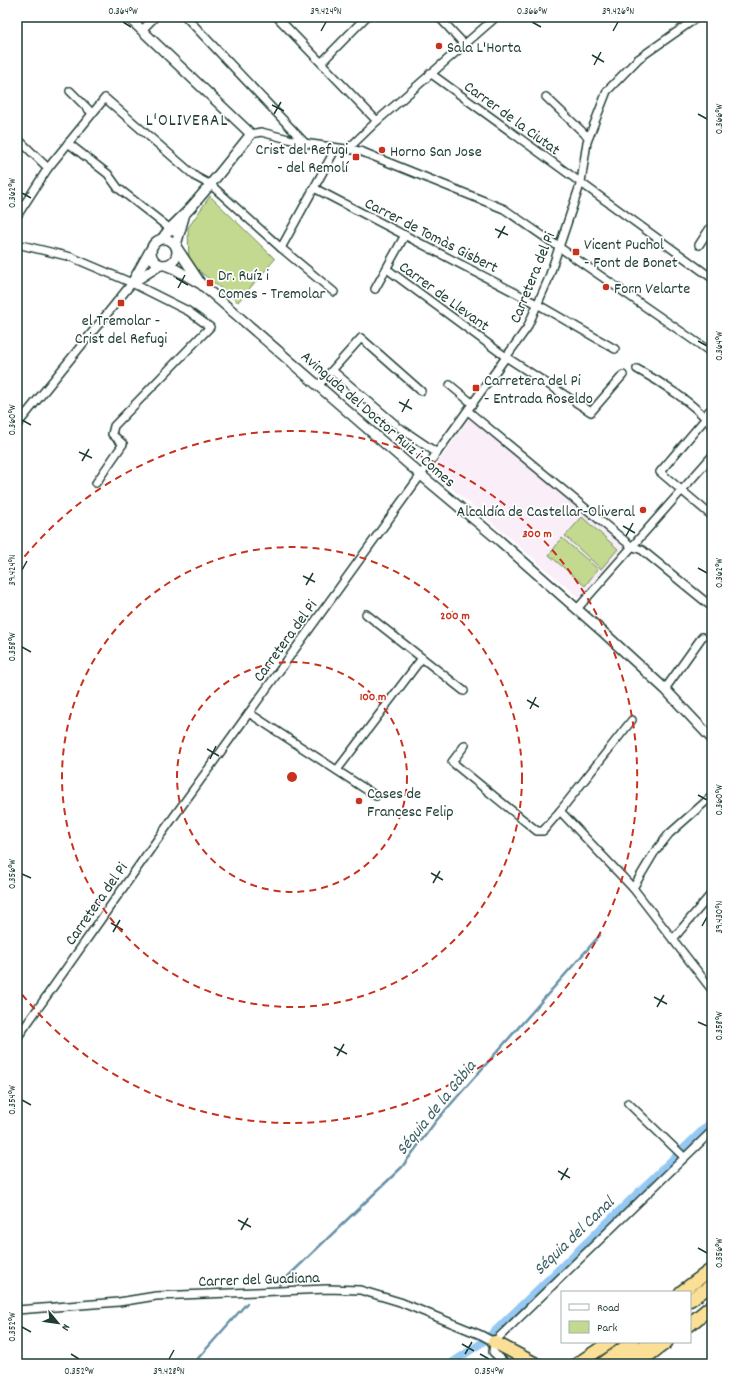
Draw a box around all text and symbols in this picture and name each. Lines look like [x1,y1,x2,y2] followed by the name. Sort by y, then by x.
[108,5,138,19] text: 0.364°W
[310,5,342,19] text: 39.424°N
[517,5,547,19] text: 0.366°W
[602,5,634,19] text: 39.426°N
[447,37,521,60] place label: Sala L'Horta
[434,41,444,51] marker: Sala L'Horta
[459,76,565,162] street label: Carrer de la Ciutat
[713,104,727,134] text: 0.366°W
[146,110,228,134] district label: L'OLIVERAL
[256,139,349,180] place label: Crist del Refugi - del Remolí
[390,141,482,164] place label: Horno San Jose
[377,145,387,155] marker: Horno San Jose
[351,152,361,162] marker: Crist del Refugi - del Remolí
[6,178,20,208] text: 0.362°W
[360,193,502,280] street label: Carrer de Tomàs Gisbert
[505,229,562,327] street label: Carretera del Pi
[584,234,678,275] place label: Vicent Puchol - Font de Bonet
[571,247,581,257] marker: Vicent Puchol - Font de Bonet
[393,256,494,338] street label: Carrer de Llevant
[218,265,325,306] place label: Dr. Ruíz i Comes - Tremolar
[205,278,215,288] marker: Dr. Ruíz i Comes - Tremolar
[614,278,690,301] place label: Forn Velarte
[601,282,611,292] marker: Forn Velarte
[116,298,126,308] marker: el Tremolar - Crist del Refugi
[75,310,167,351] place label: el Tremolar - Crist del Refugi
[713,331,727,361] text: 0.364°W
[295,346,460,494] street label: Avinguda del Doctor Ruiz i Comes
[484,370,593,411] place label: Carretera del Pi - Entrada Roseldo
[471,383,481,393] marker: Carretera del Pi - Entrada Roseldo
[6,404,20,435] text: 0.360°W
[456,501,635,524] place label: Alcaldía de Castellar-Oliveral
[638,505,648,515] marker: Alcaldía de Castellar-Oliveral
[522,526,552,543] text: 300 m
[6,554,20,586] text: 39.424°N
[713,558,727,588] text: 0.362°W
[248,596,324,687] street label: Carretera del Pi
[440,608,470,625] text: 200 m
[6,632,20,662] text: 0.358°W
[360,689,386,706] text: 100 m
[285,770,299,784] centre of rings
[367,783,454,824] place label: Cases de Francesc Felip
[713,784,727,815] text: 0.360°W
[354,796,364,806] marker: Cases de Francesc Felip
[60,858,134,951] street label: Carretera del Pi
[6,859,20,889] text: 0.356°W
[713,901,727,933] text: 39.430°N
[713,1011,727,1041] text: 0.358°W
[392,1056,484,1161] water label: Séquia de la Gàbia
[6,1085,20,1115] text: 0.354°W
[529,1191,622,1282] water label: Séquia del Canal
[713,1238,727,1268] text: 0.356°W
[198,1267,321,1294] street label: Carrer del Guadiana
[561,1291,691,1343] legend
[597,1300,619,1317] text: Road
[38,1303,78,1343] north arrow
[6,1312,20,1342] text: 0.352°W
[597,1320,618,1337] text: Park
[56,1321,73,1334] text: N
[64,1365,94,1379] text: 0.352°W
[153,1365,185,1379] text: 39.428°N
[474,1365,504,1379] text: 0.354°W

